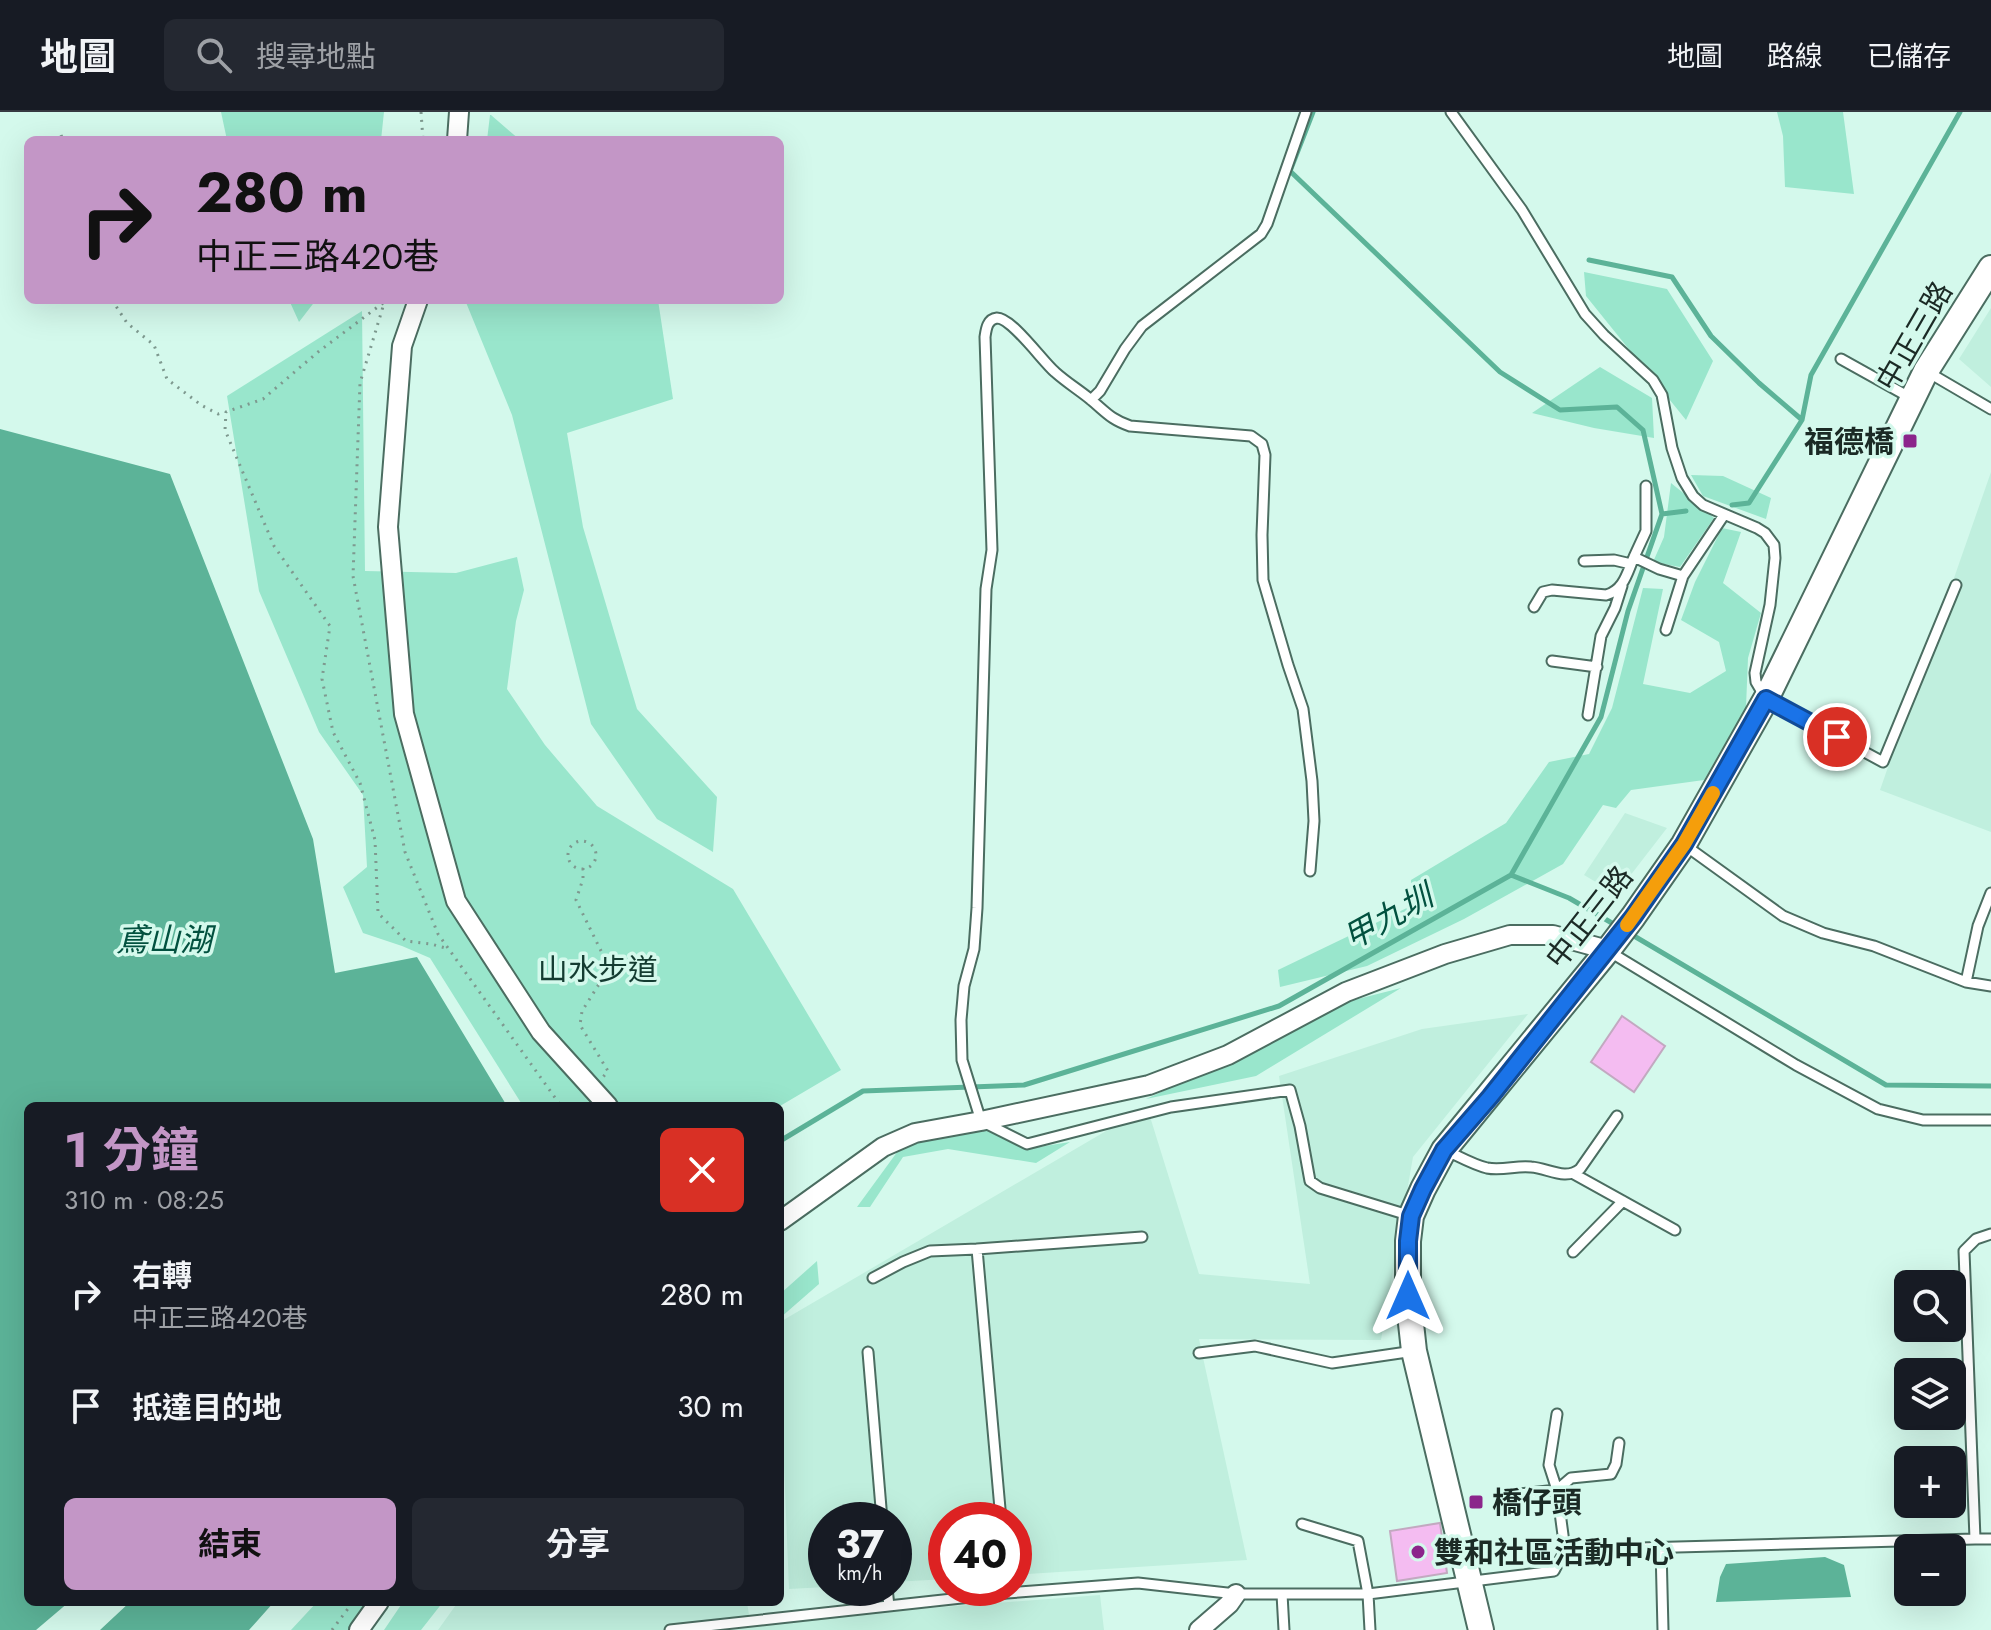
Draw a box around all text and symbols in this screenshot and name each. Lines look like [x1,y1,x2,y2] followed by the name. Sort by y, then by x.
[164,19,724,91] search box
[40,29,116,84] text: 地圖
[192,33,236,77] icon: search
[256,35,376,78] text: 搜尋地點
[1667,36,1723,77] text: 地圖
[1767,36,1823,77] text: 路線
[1867,36,1951,77] text: 已儲存
[196,152,368,233] text: 280 m
[64,168,168,272] icon: right
[196,230,439,282] text: 中正三路420巷
[1865,273,1963,399] street label: 中正三路
[1804,420,1894,463] place label: 福德橋
[1901,432,1919,450] marker: 福德橋
[1803,703,1871,771] pin
[1815,715,1859,759] icon: arrive
[1535,856,1643,978] street label: 中正三路
[1335,872,1445,960] water label: 甲九圳
[116,917,217,963] water label: 鳶山湖
[538,948,658,991] park label: 山水步道
[64,1116,199,1185] text: 1 分鐘
[660,1128,744,1212] button: close
[64,1181,224,1219] text: 310 m · 08:25
[132,1254,192,1297] text: 右轉
[1366,1254,1450,1338] position arrow
[1894,1270,1966,1606] map controls
[1894,1270,1966,1342] button: search
[64,1272,108,1316] icon: right
[660,1273,744,1316] text: 280 m
[132,1299,308,1337] text: 中正三路420巷
[1894,1358,1966,1430] button: layers
[64,1384,108,1428] icon: arrive
[677,1385,744,1428] text: 30 m
[132,1386,282,1429] text: 抵達目的地
[1894,1446,1966,1518] button: +
[1492,1481,1582,1524] place label: 橋仔頭
[1467,1493,1485,1511] marker: 橋仔頭
[64,1498,396,1590] button: 結束
[412,1498,744,1590] button: 分享
[928,1502,1032,1606] speed limit sign: 40
[836,1515,884,1573] text: 37
[1434,1531,1674,1574] place label: 雙和社區活動中心
[1894,1534,1966,1606] button: −
[1409,1543,1427,1561] marker: 雙和社區活動中心
[837,1559,883,1588] text: km/h

